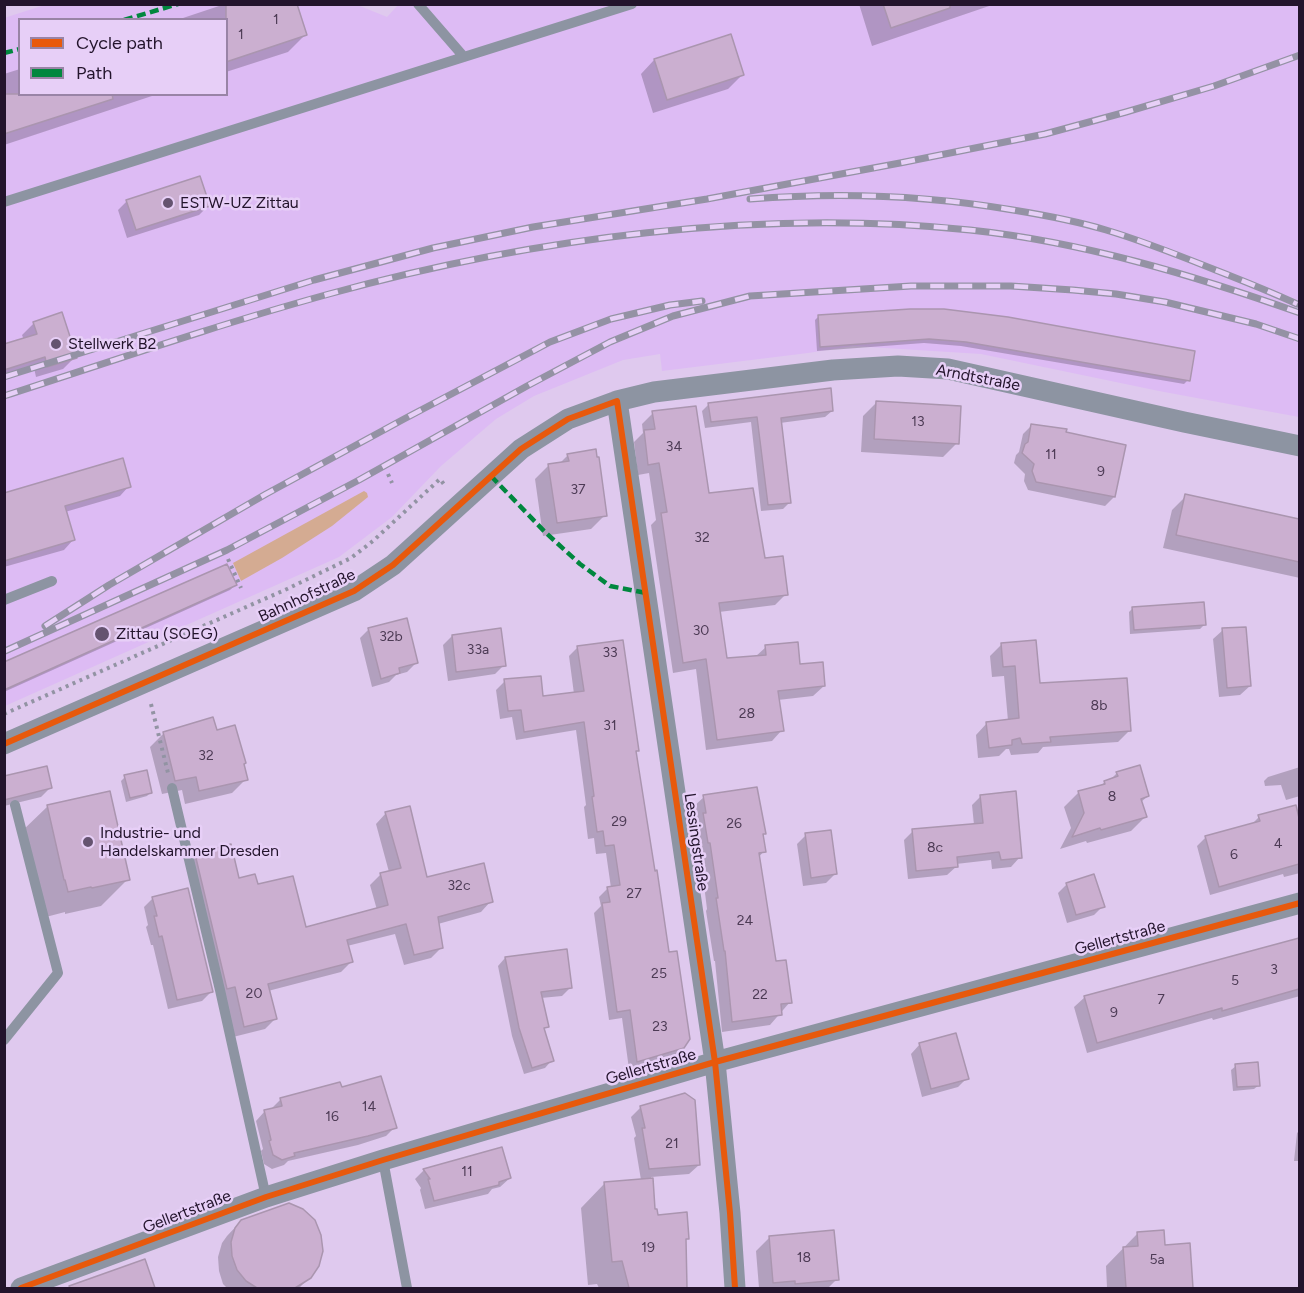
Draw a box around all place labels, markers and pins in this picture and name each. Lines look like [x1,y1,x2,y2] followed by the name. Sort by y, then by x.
[180,193,299,213] place label: ESTW-UZ Zittau
[161,196,175,210] marker: ESTW-UZ Zittau
[68,334,157,354] place label: Stellwerk B2
[49,337,63,351] marker: Stellwerk B2
[116,624,218,644] place label: Zittau (SOEG)
[93,625,111,643] marker: Zittau (SOEG)
[100,823,279,861] place label: Industrie- und Handelskammer Dresden
[81,835,95,849] marker: Industrie- und Handelskammer Dresden

